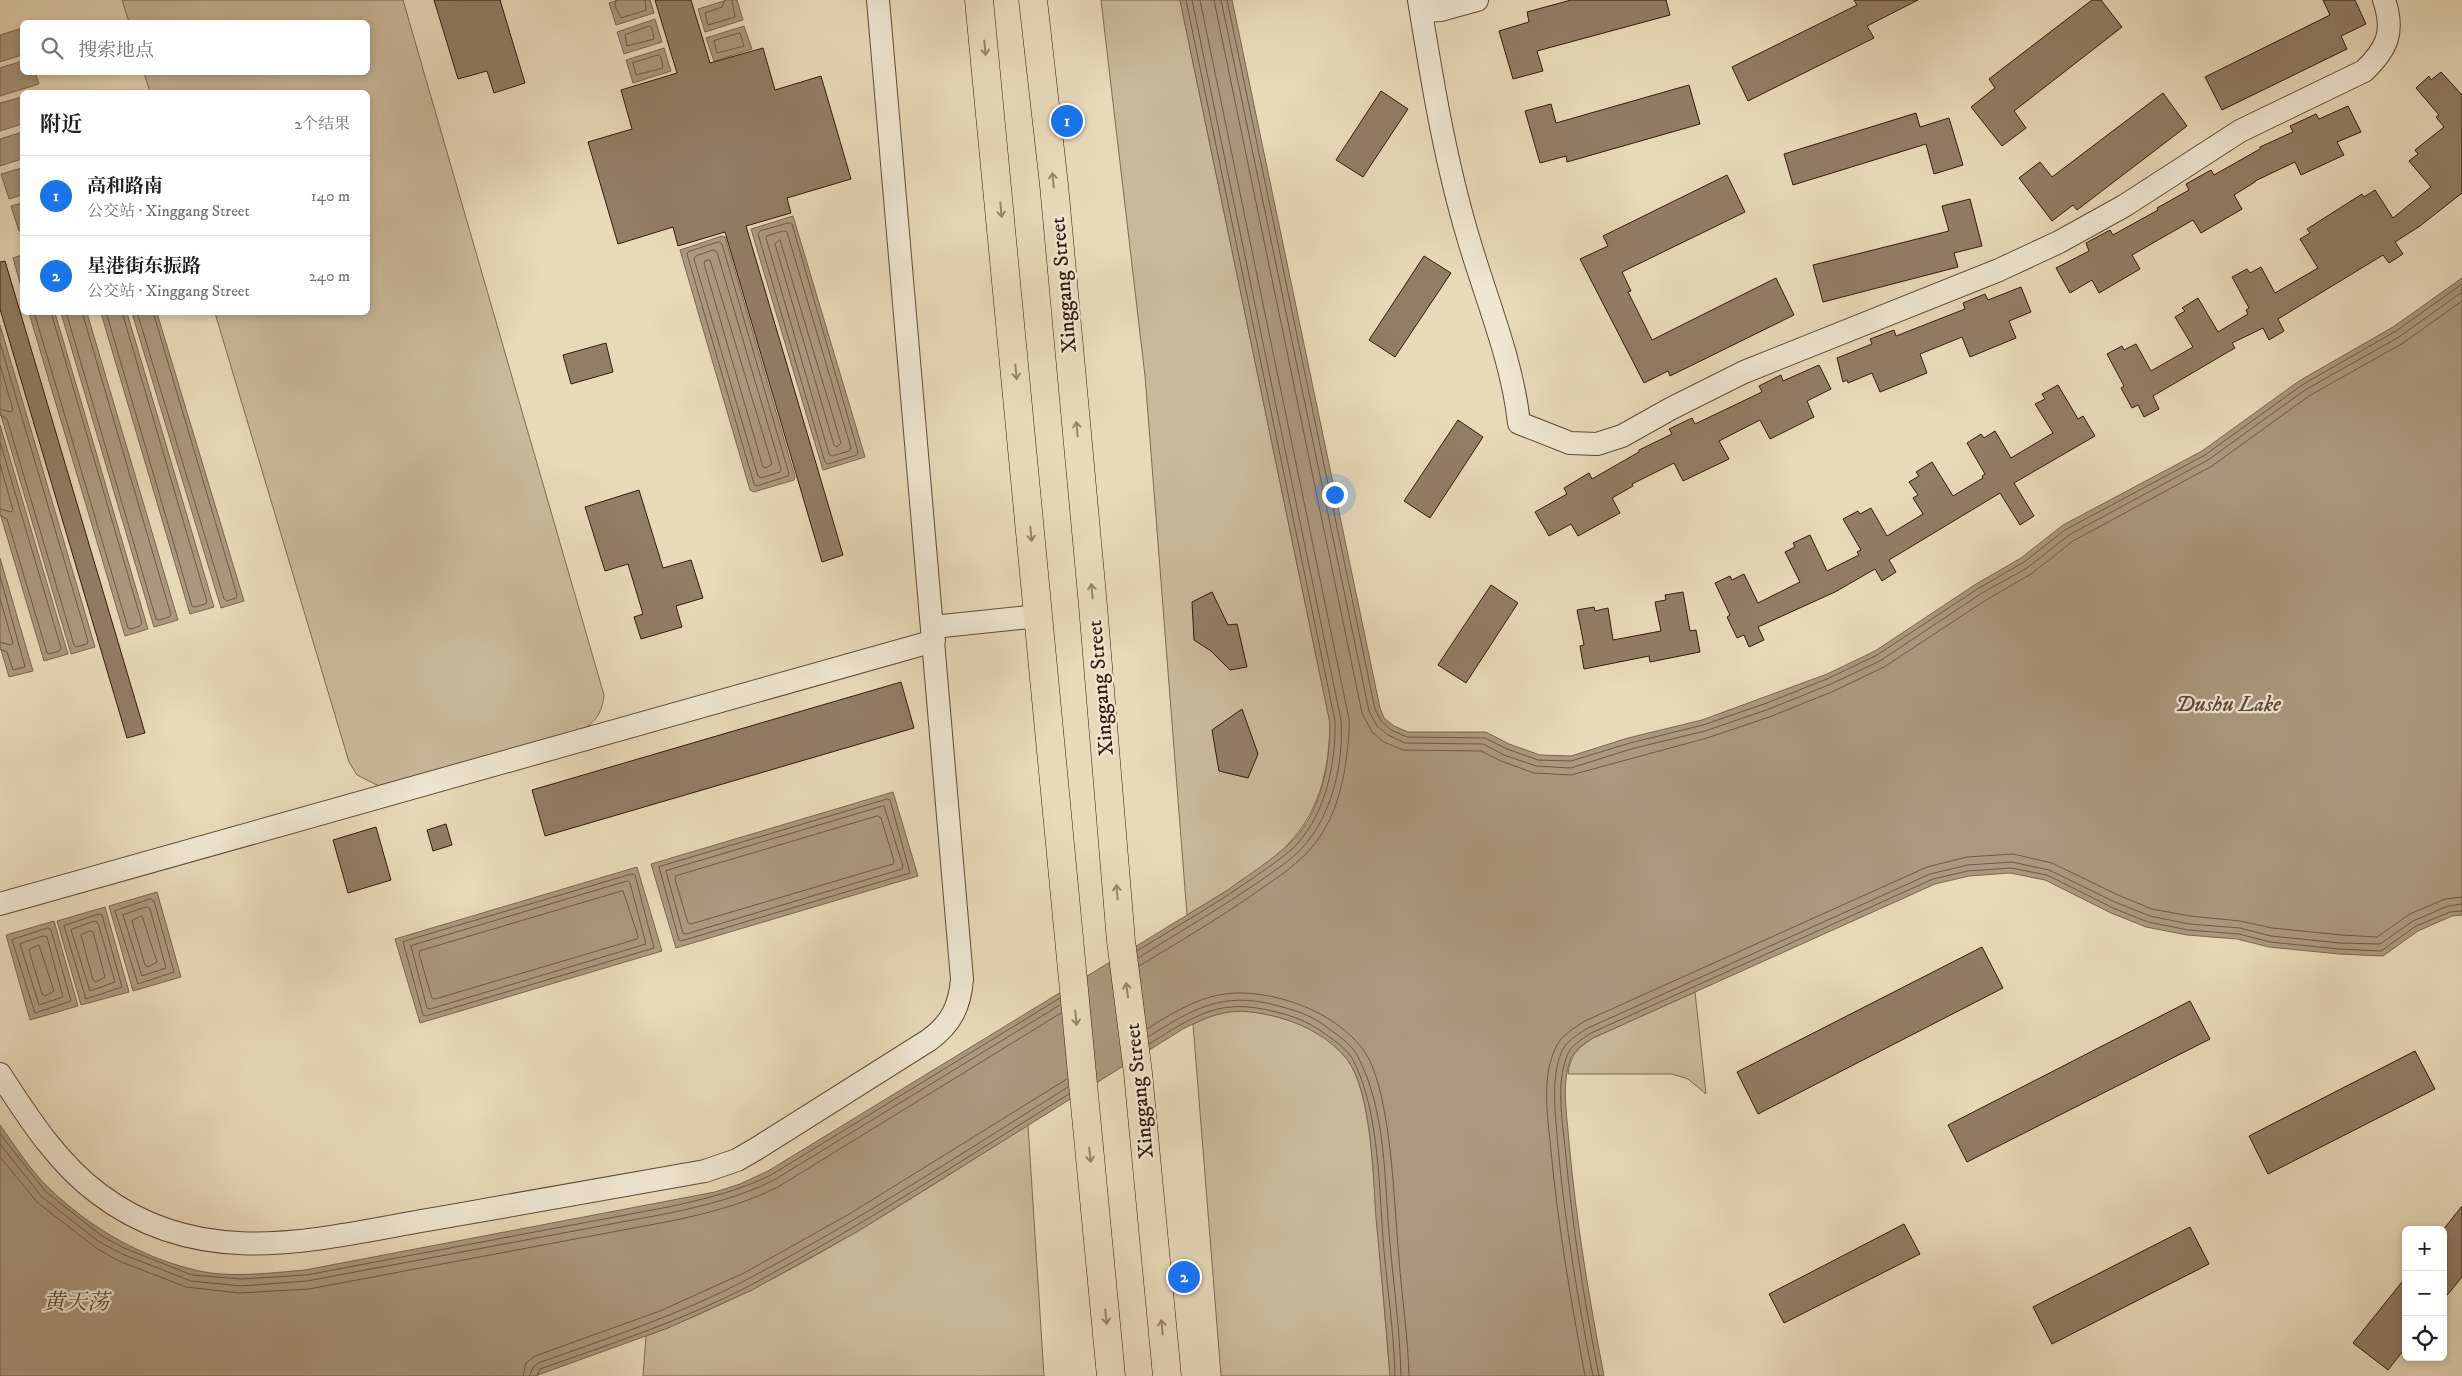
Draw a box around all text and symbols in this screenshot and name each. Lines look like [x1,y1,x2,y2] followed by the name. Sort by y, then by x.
[20,20,370,75] search box
[38,34,66,62] icon: search
[78,39,154,62] text: 搜索地点
[980,40,990,56] one-way arrow
[1051,102,1083,140] pin: 1
[40,112,82,138] text: 附近
[294,114,350,134] text: 2个结果
[1048,172,1058,188] one-way arrow
[87,175,163,198] text: 高和路南
[53,186,59,206] text: 1
[311,186,350,206] text: 140 m
[87,201,250,221] text: 公交站 · Xinggang Street
[996,202,1006,218] one-way arrow
[1045,216,1083,354] street label: Xinggang Street
[87,255,201,278] text: 星港街东振路
[52,266,60,286] text: 2
[309,266,350,286] text: 240 m
[87,281,250,301] text: 公交站 · Xinggang Street
[1011,364,1021,380] one-way arrow
[1072,421,1082,437] one-way arrow
[1322,482,1348,508] your location
[1027,525,1036,541] one-way arrow
[1087,583,1097,599] one-way arrow
[1082,619,1120,757] street label: Xinggang Street
[2175,691,2281,718] water label: Dushu Lake
[1112,884,1122,900] one-way arrow
[1122,982,1132,998] one-way arrow
[1072,1010,1081,1026] one-way arrow
[1120,1021,1160,1160] street label: Xinggang Street
[1085,1147,1095,1163] one-way arrow
[2402,1226,2447,1361] map controls
[2402,1226,2447,1271] button: +
[1168,1258,1200,1296] pin: 2
[2402,1271,2447,1316] button: −
[43,1289,112,1316] water label: 黄天荡
[1101,1309,1110,1325] one-way arrow
[2402,1316,2447,1361] button: locate
[1157,1320,1167,1336] one-way arrow

